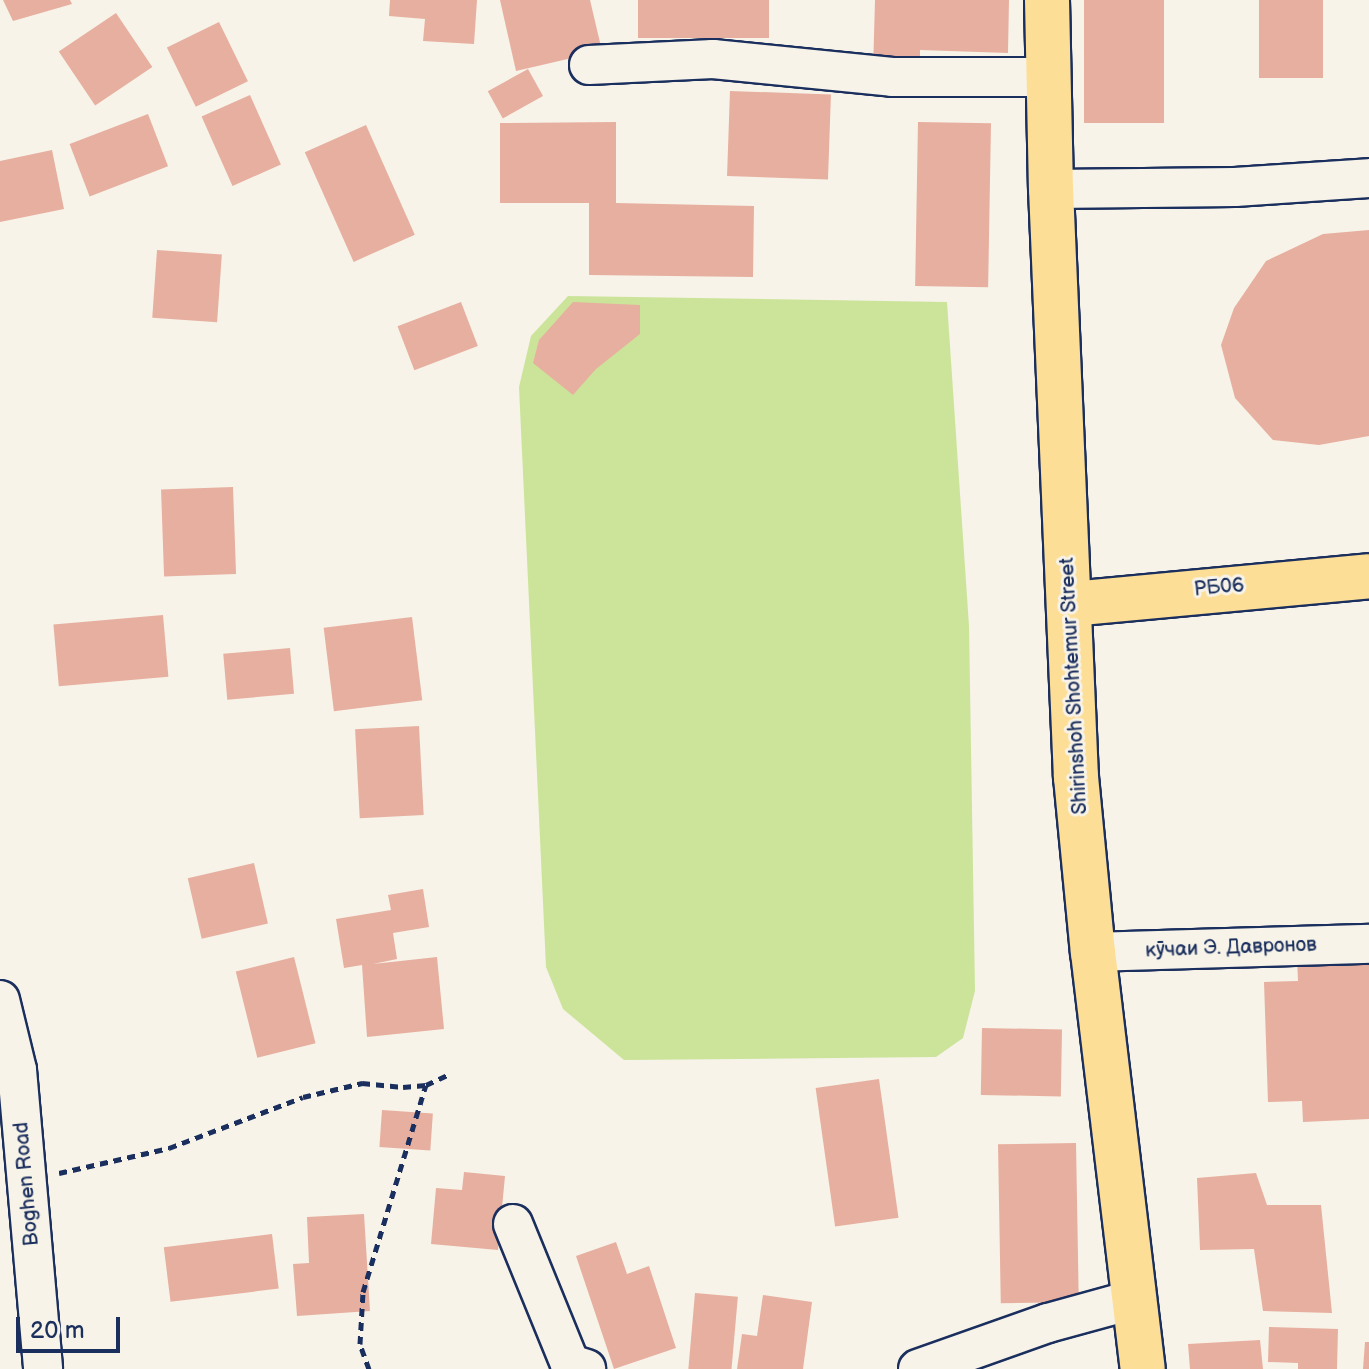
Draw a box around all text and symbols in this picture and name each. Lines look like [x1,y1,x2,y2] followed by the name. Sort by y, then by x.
[1055,557,1093,815] street label: Shirinshoh Shohtemur Street
[1193,574,1245,602] street label: РБ06
[1145,933,1317,963] street label: кӯчаи Э. Давронов
[10,1121,44,1247] street label: Boghen Road
[20,1301,124,1351] scale bar
[30,1316,85,1345] text: 20 m

